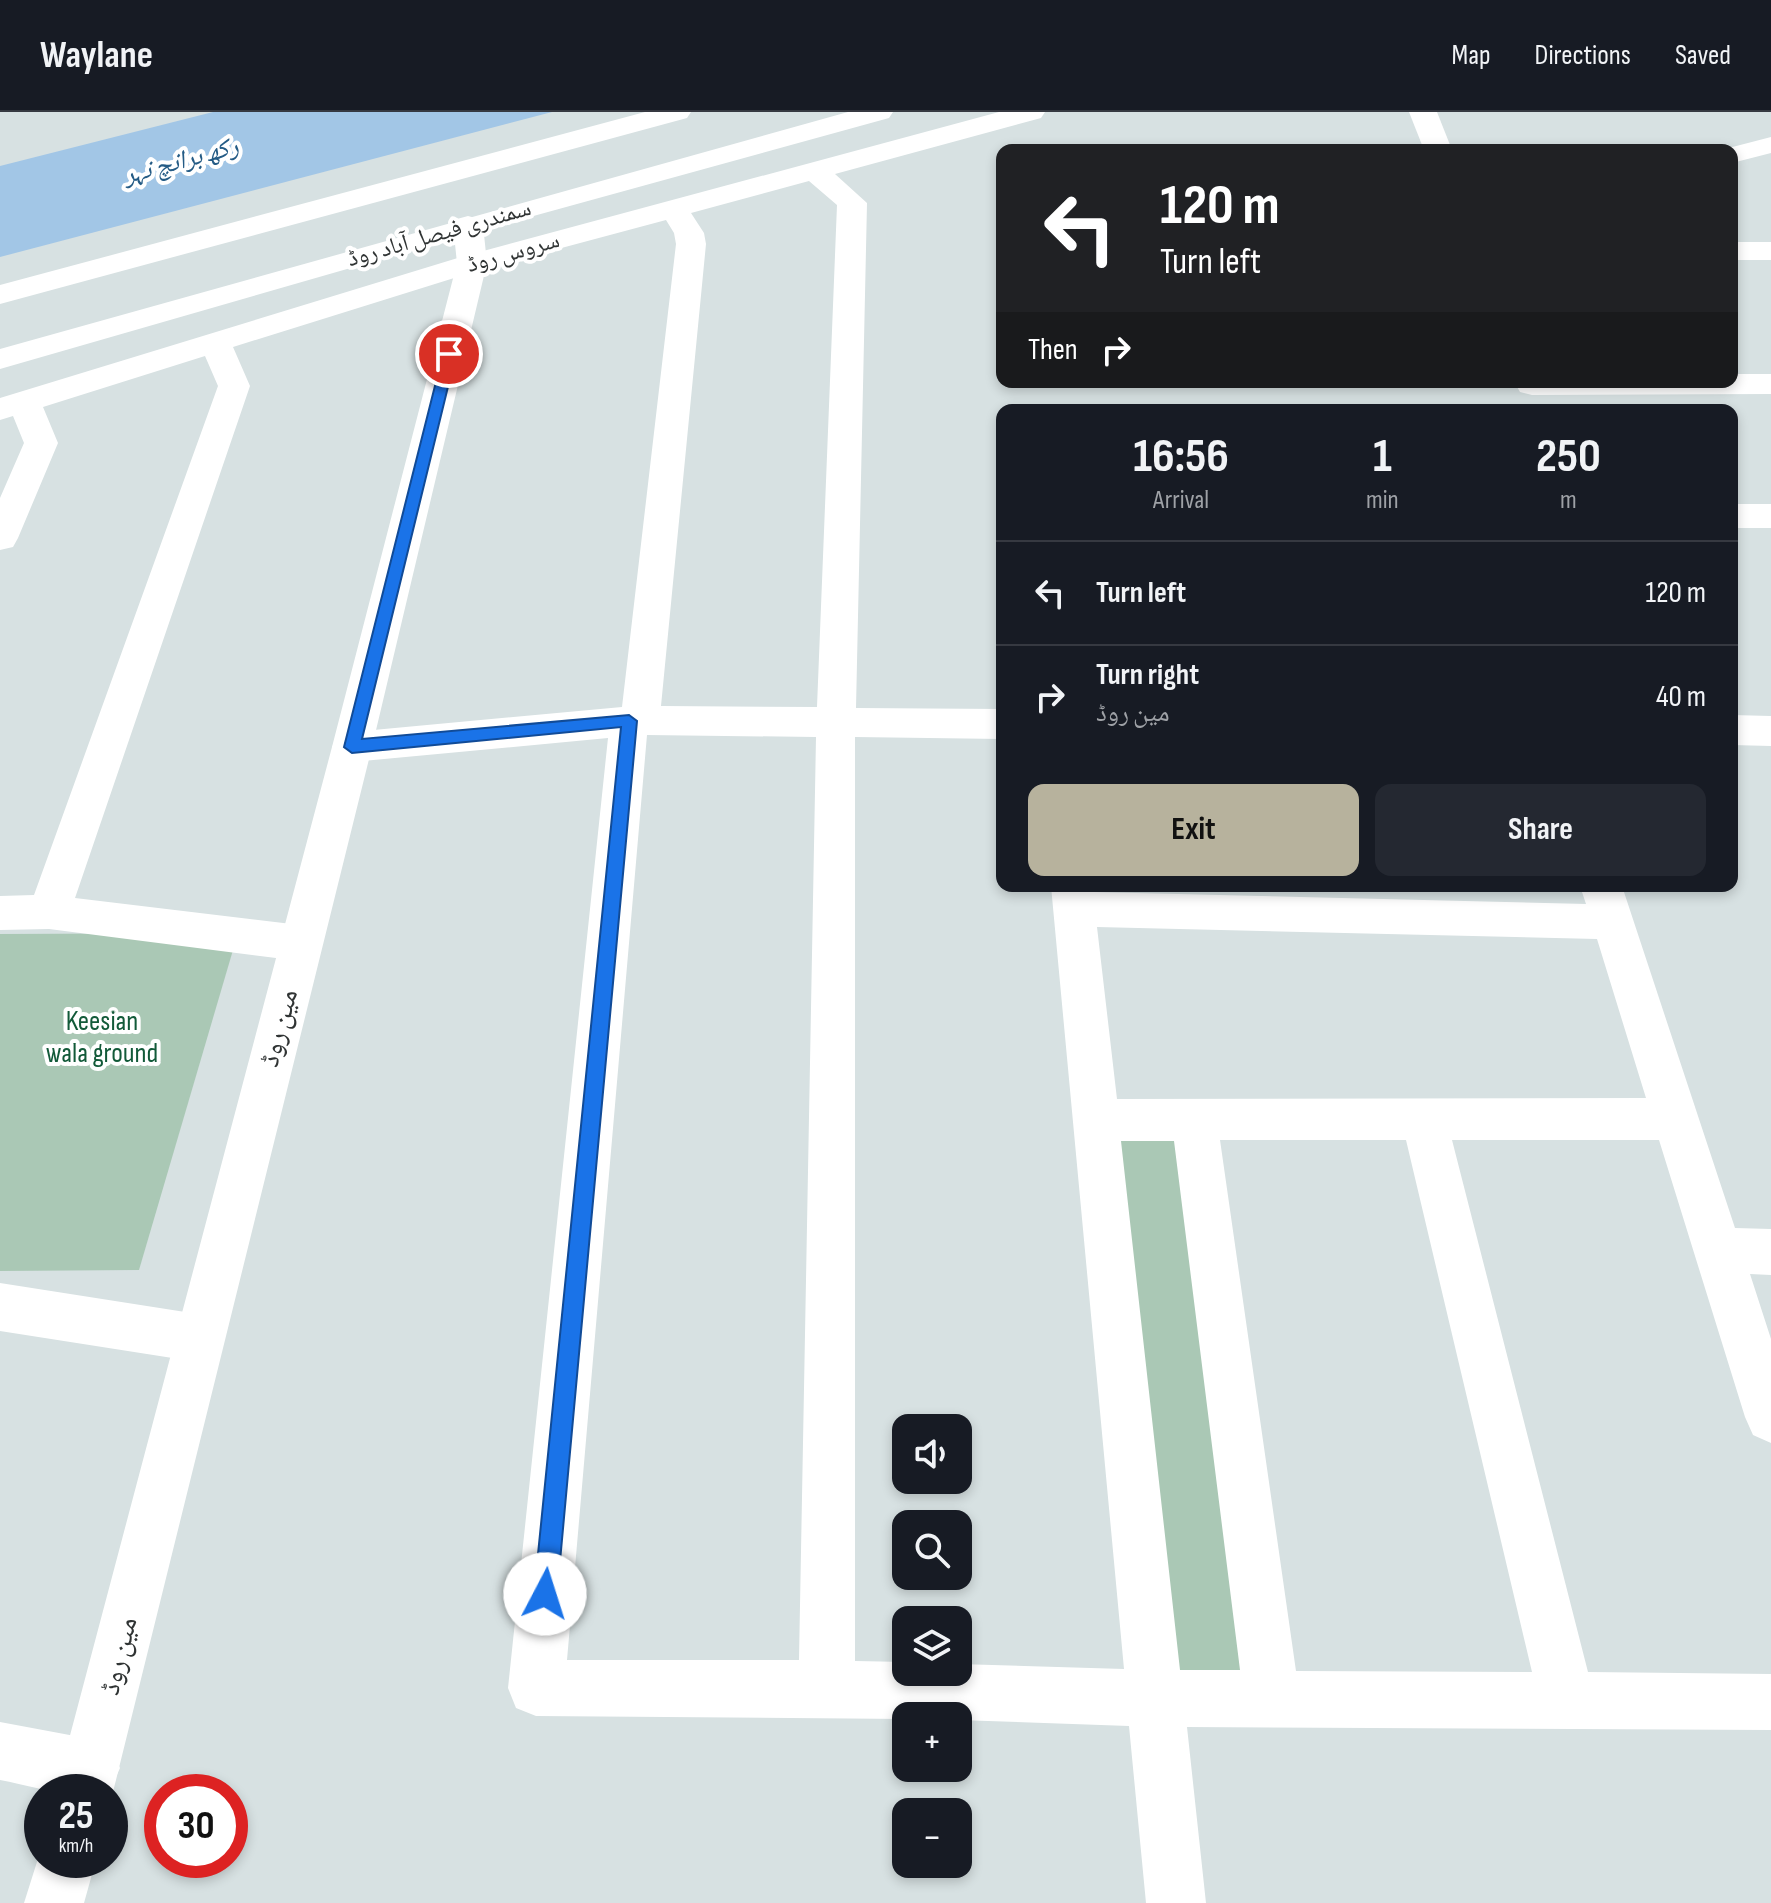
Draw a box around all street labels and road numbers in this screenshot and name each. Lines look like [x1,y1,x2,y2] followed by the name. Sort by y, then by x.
[344,193,534,273] street label: سمندری فیصل آباد روڈ
[463,225,563,279] street label: سروس روڈ
[253,985,305,1071] street label: مین روڈ
[93,1614,145,1698] street label: مین روڈ

